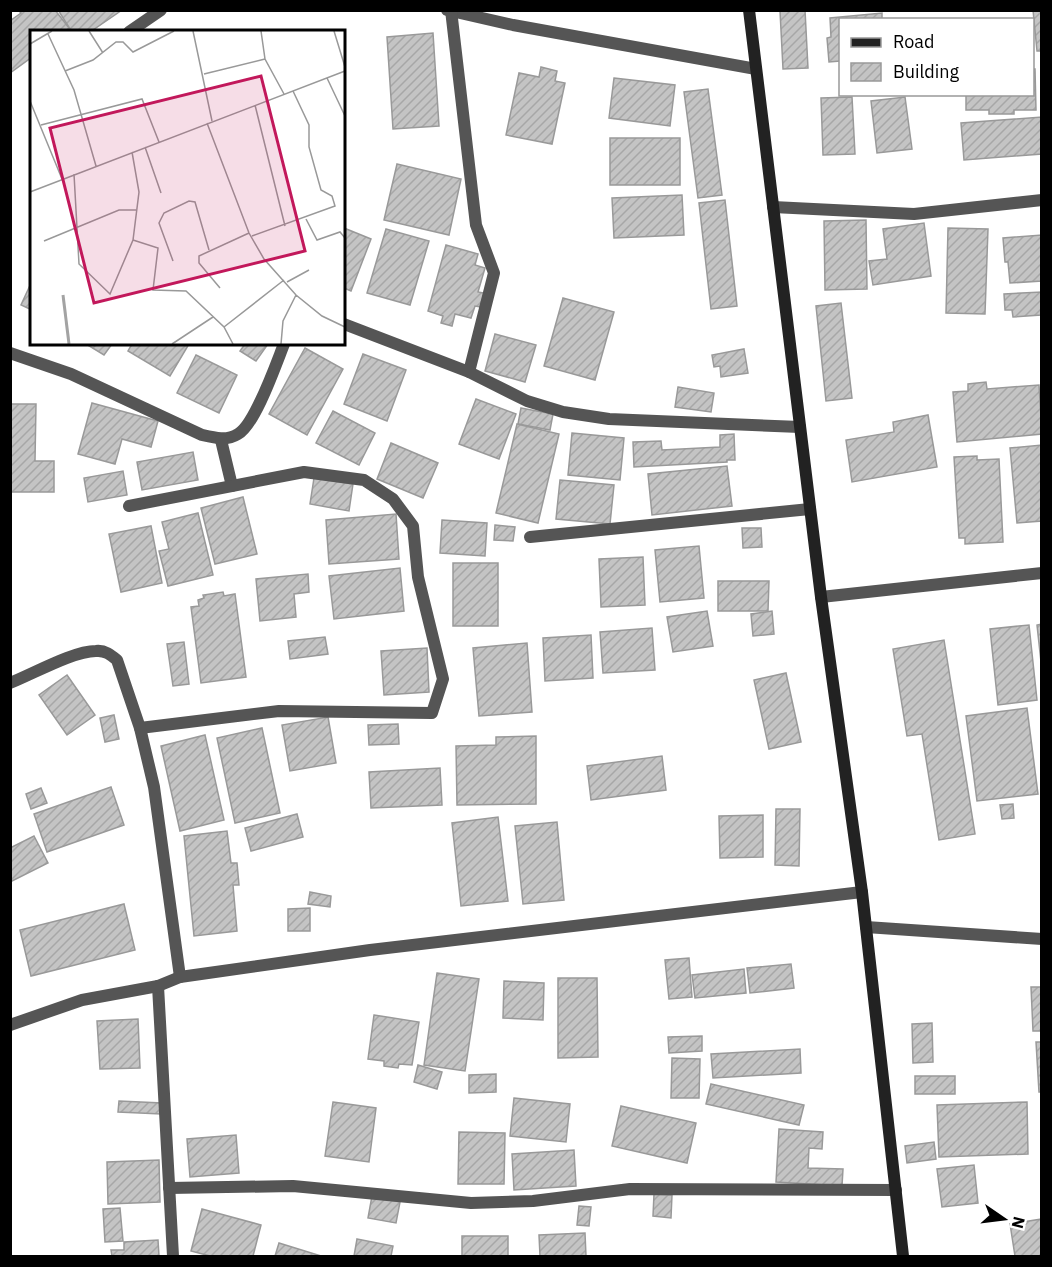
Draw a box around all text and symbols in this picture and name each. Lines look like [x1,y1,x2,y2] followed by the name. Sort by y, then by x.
[839,18,1034,96] legend
[30,30,345,345] inset map
[893,30,934,53] text: Road
[893,60,960,83] text: Building
[974,1189,1034,1249] north arrow
[1007,1215,1030,1231] text: N

